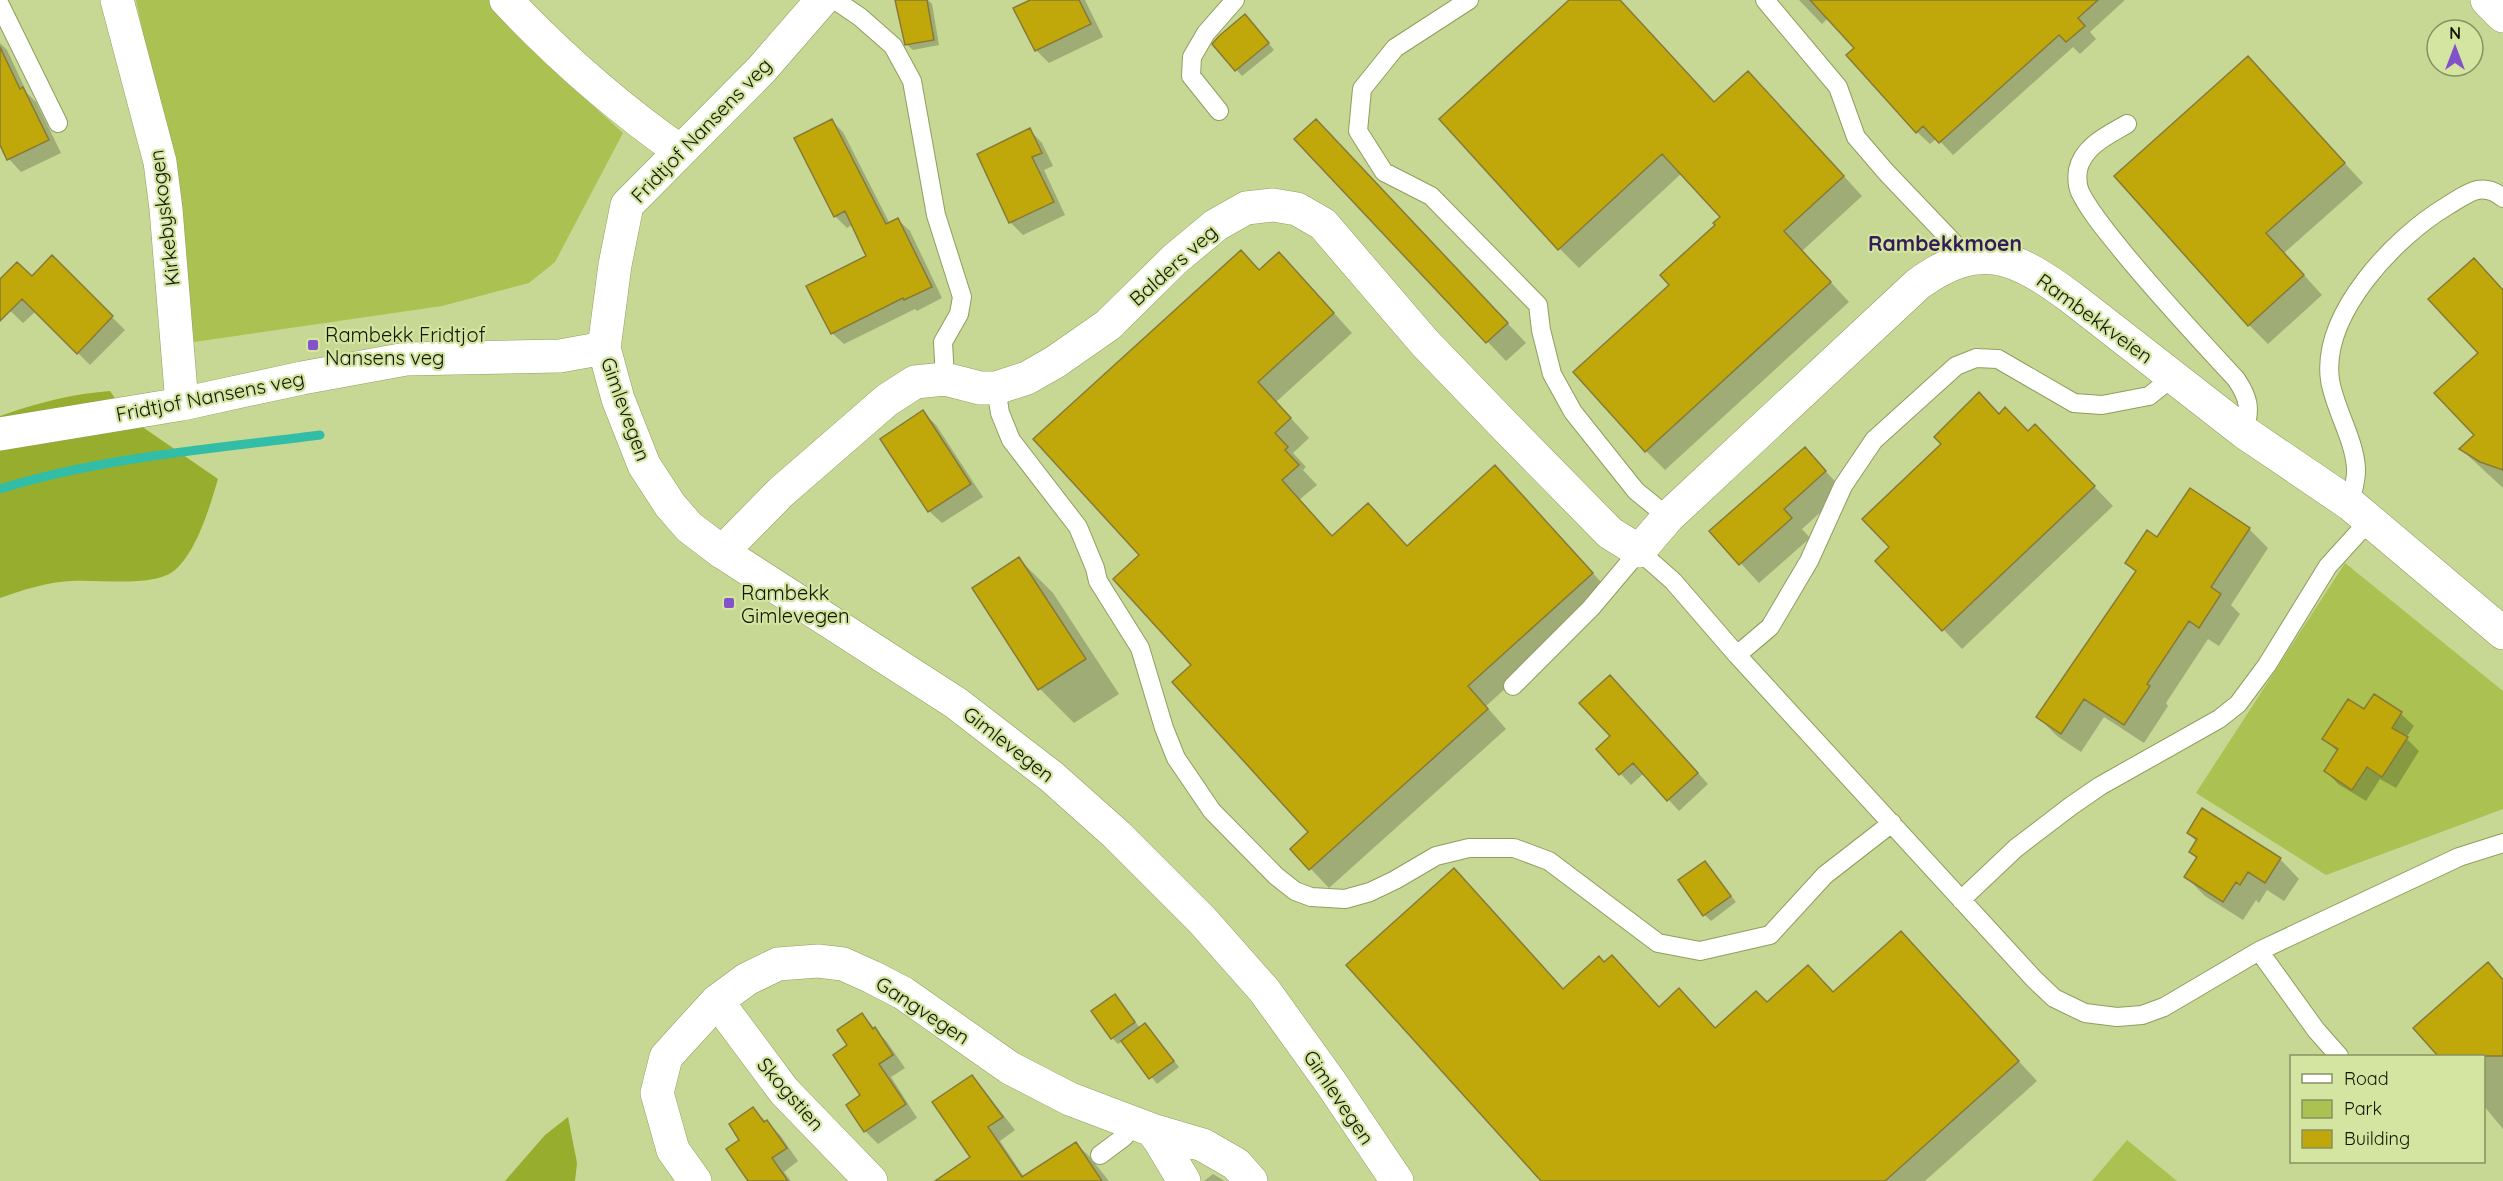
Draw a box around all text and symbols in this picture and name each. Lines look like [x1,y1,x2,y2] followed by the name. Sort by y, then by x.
[2425,18,2485,78] north arrow
[2449,23,2461,43] text: N
[625,52,777,208] street label: Fridtjof Nansens veg
[143,148,185,288] street label: Kirkebyskogen
[1124,219,1222,311] street label: Balders veg
[1868,230,2022,256] district label: Rambekkmoen
[2032,267,2158,369] street label: Rambekkveien
[325,322,486,370] place label: Rambekk Fridtjof Nansens veg
[306,338,320,352] marker: Rambekk Fridtjof Nansens veg
[596,354,656,464] street label: Gimlevegen
[114,365,306,427] street label: Fridtjof Nansens veg
[741,580,850,628] place label: Rambekk Gimlevegen
[722,596,736,610] marker: Rambekk Gimlevegen
[958,701,1060,787] street label: Gimlevegen
[871,970,975,1050] street label: Gangvegen
[1298,1045,1380,1149] street label: Gimlevegen
[752,1052,830,1136] street label: Skogstien
[2290,1055,2485,1163] legend
[2344,1067,2389,1090] text: Road
[2344,1097,2382,1120] text: Park
[2344,1127,2410,1150] text: Building

